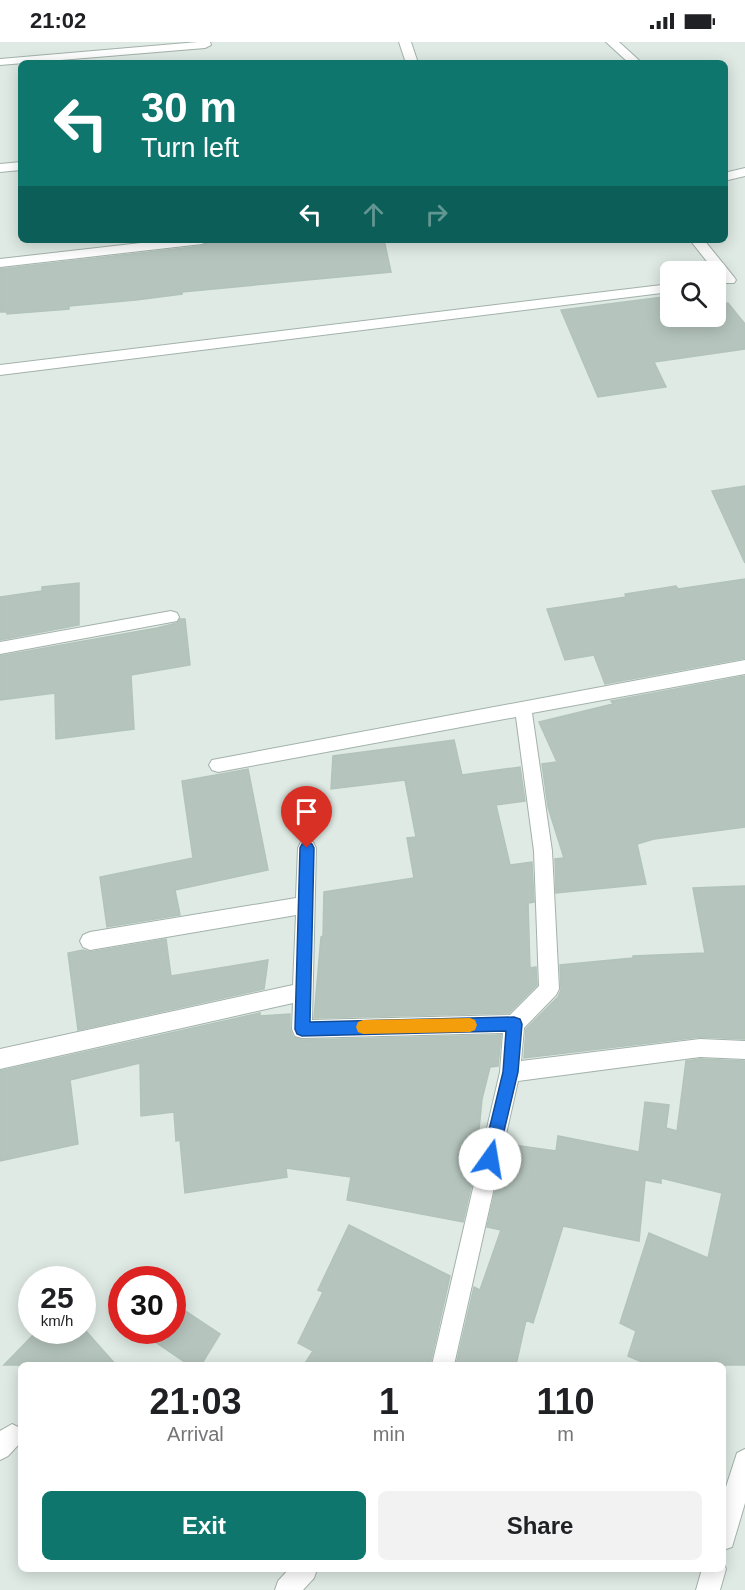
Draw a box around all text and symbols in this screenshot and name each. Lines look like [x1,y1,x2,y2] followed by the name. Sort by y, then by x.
[30,8,86,33] text: 21:02
[42,84,120,162] icon: left
[141,84,237,131] text: 30 m
[141,133,239,163] text: Turn left
[294,198,327,231] icon: left
[357,198,390,231] icon: ahead
[420,198,453,231] icon: right
[660,261,726,327] map controls
[660,261,726,327] button: search
[281,786,332,848] pin
[290,795,323,828] icon: arrive
[458,1127,522,1191] position arrow
[108,1266,186,1344] speed limit sign: 30
[40,1281,74,1314] text: 25
[41,1312,73,1329] text: km/h
[149,1381,241,1422] text: 21:03
[379,1381,399,1422] text: 1
[536,1381,595,1422] text: 110
[167,1423,224,1445] text: Arrival
[373,1423,405,1445] text: min
[557,1423,574,1445] text: m
[42,1491,366,1560] button: Exit
[378,1491,702,1560] button: Share

